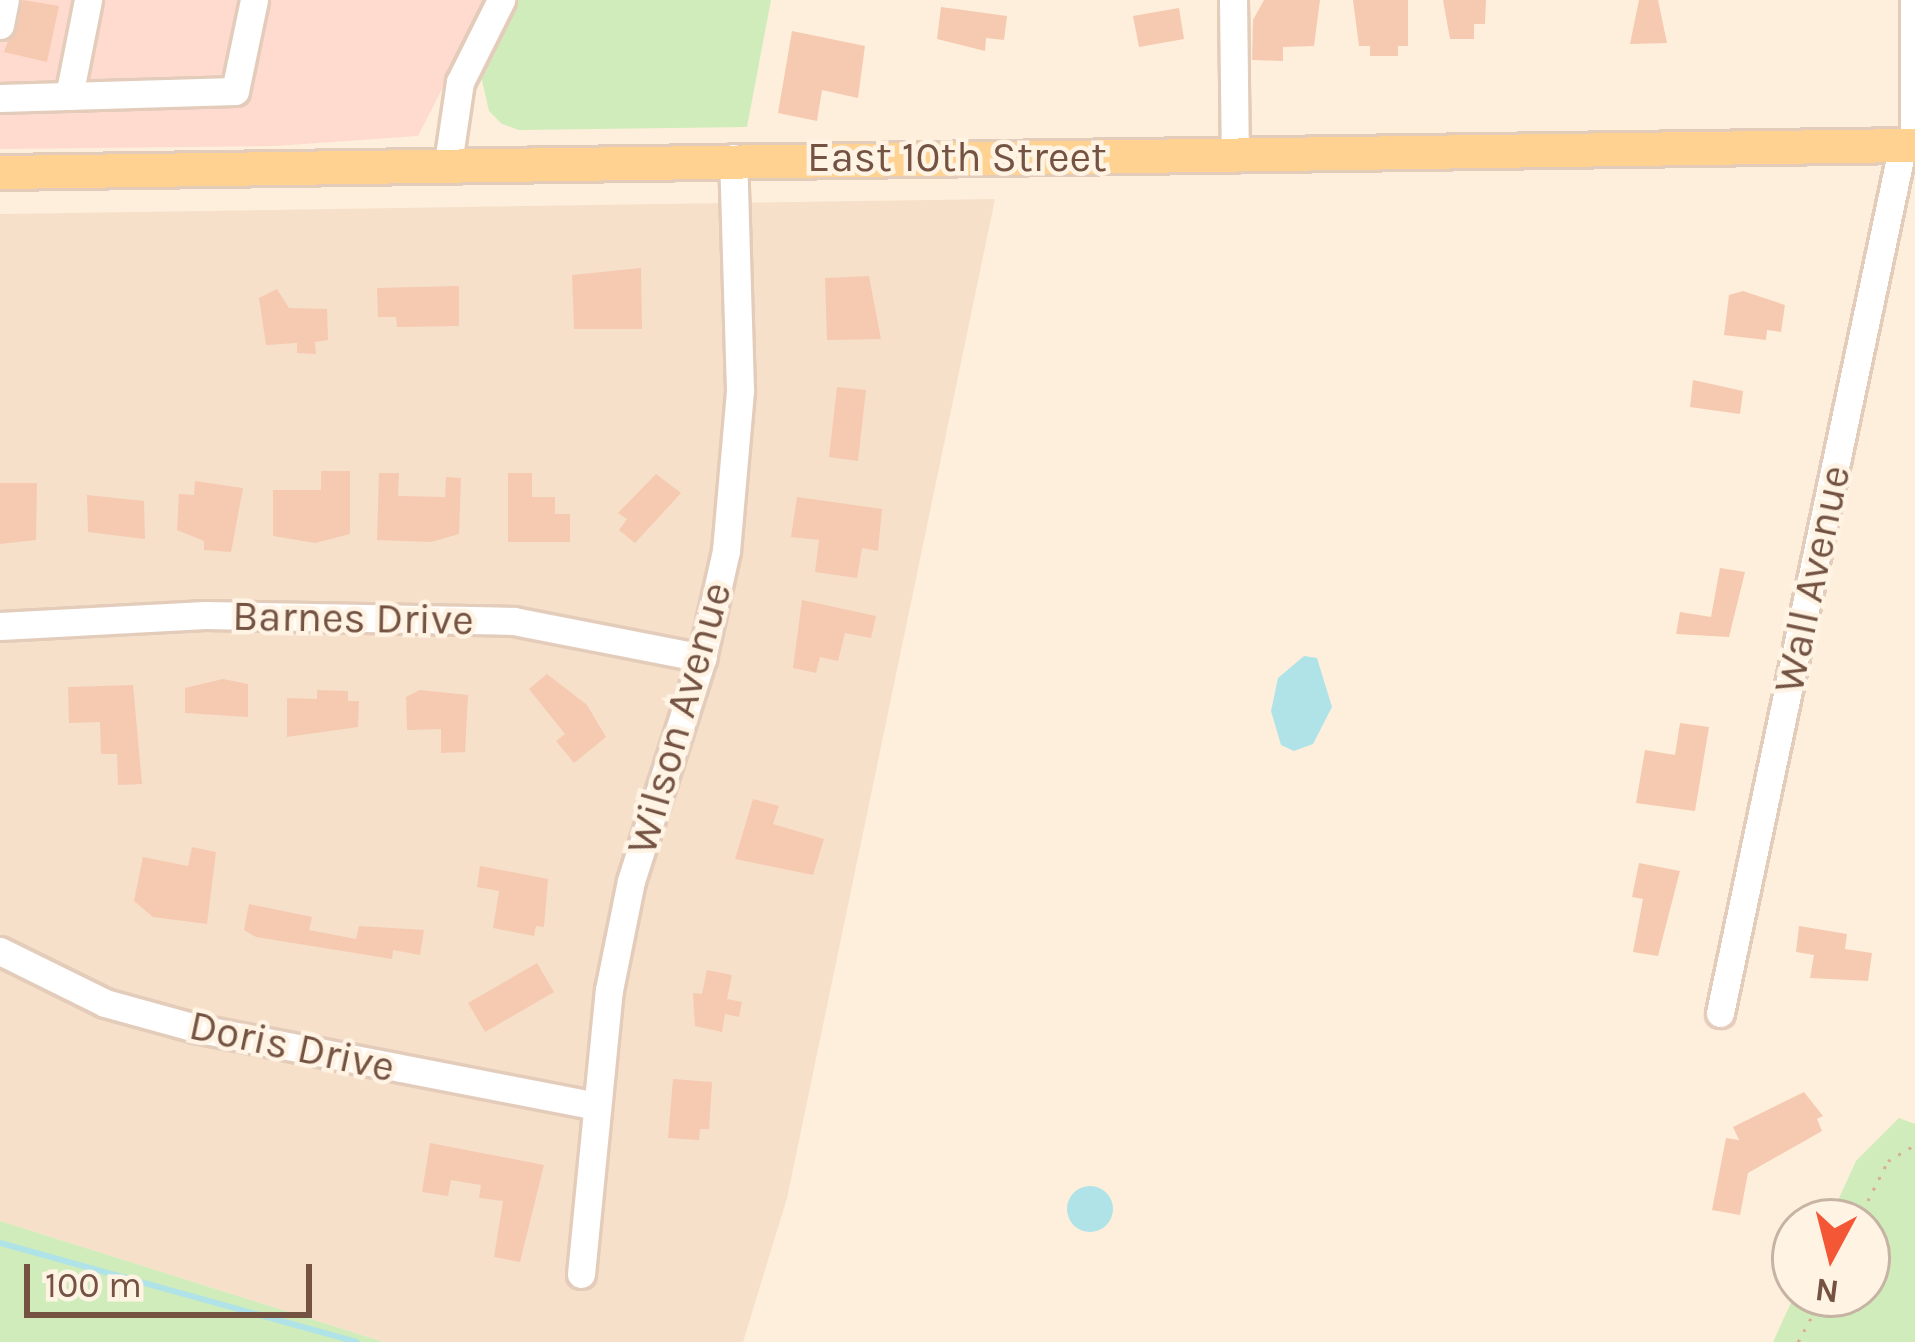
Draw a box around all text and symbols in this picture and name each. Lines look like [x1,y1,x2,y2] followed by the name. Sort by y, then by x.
[807,132,1107,182] street label: East 10th Street
[1763,461,1861,697] street label: Wall Avenue
[616,576,742,860] street label: Wilson Avenue
[232,591,474,645] street label: Barnes Drive
[185,1000,399,1092] street label: Doris Drive
[1771,1198,1891,1318] north arrow
[30,1240,318,1314] scale bar
[45,1264,142,1306] text: 100 m
[1813,1270,1841,1311] text: N

